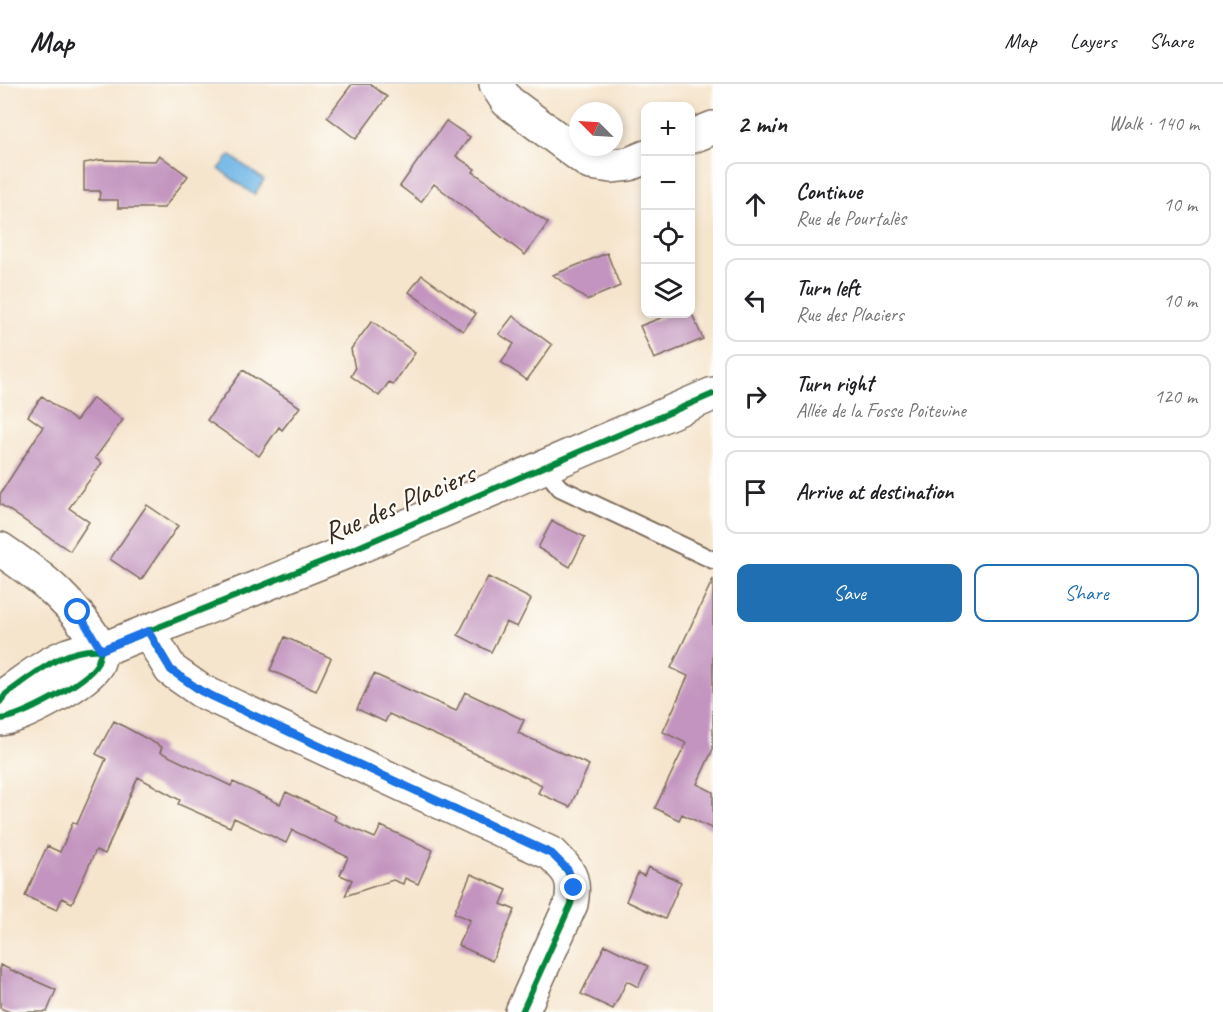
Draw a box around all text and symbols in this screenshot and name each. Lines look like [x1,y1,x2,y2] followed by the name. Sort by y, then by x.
[30,24,73,59] text: Map
[1004,28,1037,54] text: Map
[1070,28,1116,54] text: Layers
[1149,28,1193,54] text: Share
[569,102,623,156] north arrow
[641,102,695,318] map controls
[641,102,695,156] button: +
[737,107,787,140] text: 2 min
[1109,111,1199,136] text: Walk · 140 m
[641,156,695,210] button: −
[796,178,862,206] text: Continue
[739,188,772,221] icon: ahead
[1163,192,1197,217] text: 10 m
[796,206,906,231] text: Rue de Pourtalès
[641,210,695,264] button: locate
[641,264,695,318] button: layers
[796,274,860,302] text: Turn left
[739,284,772,317] icon: left
[1163,288,1197,313] text: 10 m
[796,302,904,327] text: Rue des Placiers
[796,370,873,398] text: Turn right
[739,380,772,413] icon: right
[1154,384,1197,409] text: 120 m
[796,398,966,423] text: Allée de la Fosse Poitevine
[317,453,483,552] street label: Rue des Placiers
[739,476,772,509] icon: arrive
[796,478,953,506] text: Arrive at destination
[737,564,962,622] button: Save
[974,564,1199,622] button: Share
[64,598,90,624] route start
[560,874,586,900] route end

